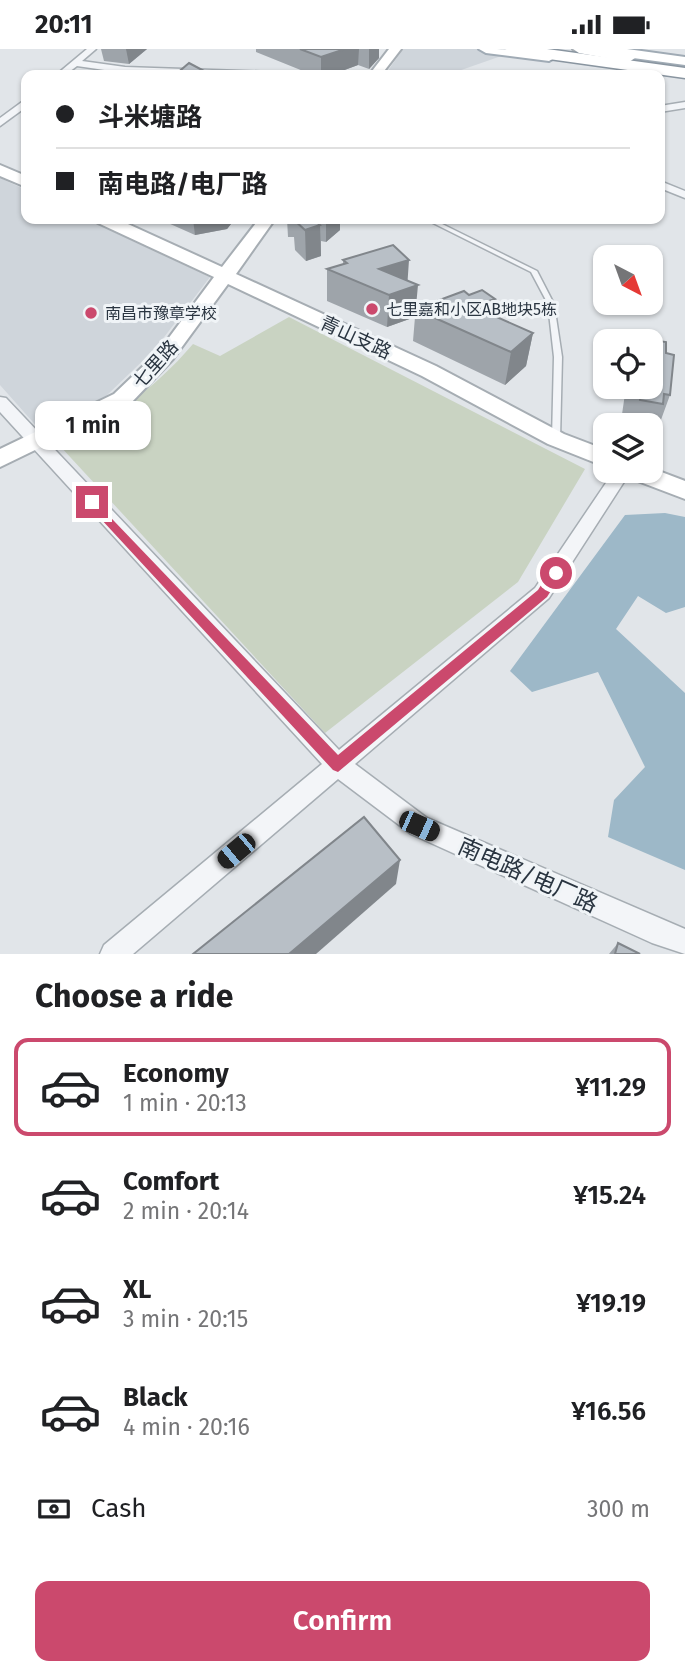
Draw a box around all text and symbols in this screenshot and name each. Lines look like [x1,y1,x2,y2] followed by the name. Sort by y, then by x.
[35,9,93,40] text: 20:11
[98,102,202,133] text: 斗米塘路
[98,169,268,200] text: 南电路/电厂路
[593,245,663,315] north arrow
[593,245,663,483] map controls
[386,300,557,319] place label: 七里嘉和小区AB地块5栋
[364,301,380,317] marker: 七里嘉和小区AB地块5栋
[105,304,217,323] place label: 南昌市豫章学校
[83,305,99,321] marker: 南昌市豫章学校
[316,311,395,364] street label: 青山支路
[593,329,663,399] button: locate
[128,335,183,393] street label: 七里路
[34,400,150,449] callout: 1 min
[65,411,121,439] text: 1 min
[593,413,663,483] button: layers
[76,486,108,518] route end
[540,557,572,589] route start
[396,808,443,844] car
[214,829,259,873] car
[454,832,602,918] street label: 南电路/电厂路
[35,977,233,1015] text: Choose a ride
[39,1056,102,1119] icon: car
[123,1058,229,1089] text: Economy
[575,1072,646,1103] text: ¥11.29
[123,1089,247,1117] text: 1 min · 20:13
[39,1164,102,1227] icon: car
[123,1166,219,1197] text: Comfort
[573,1180,646,1211] text: ¥15.24
[123,1197,249,1225] text: 2 min · 20:14
[39,1272,102,1335] icon: car
[123,1274,151,1305] text: XL
[576,1288,646,1319] text: ¥19.19
[123,1305,248,1333] text: 3 min · 20:15
[39,1380,102,1443] icon: car
[123,1382,188,1413] text: Black
[571,1396,646,1427] text: ¥16.56
[123,1413,250,1441] text: 4 min · 20:16
[35,1490,73,1528] icon: cash
[91,1493,147,1524] text: Cash
[587,1495,650,1523] text: 300 m
[35,1581,650,1661] button: Confirm

